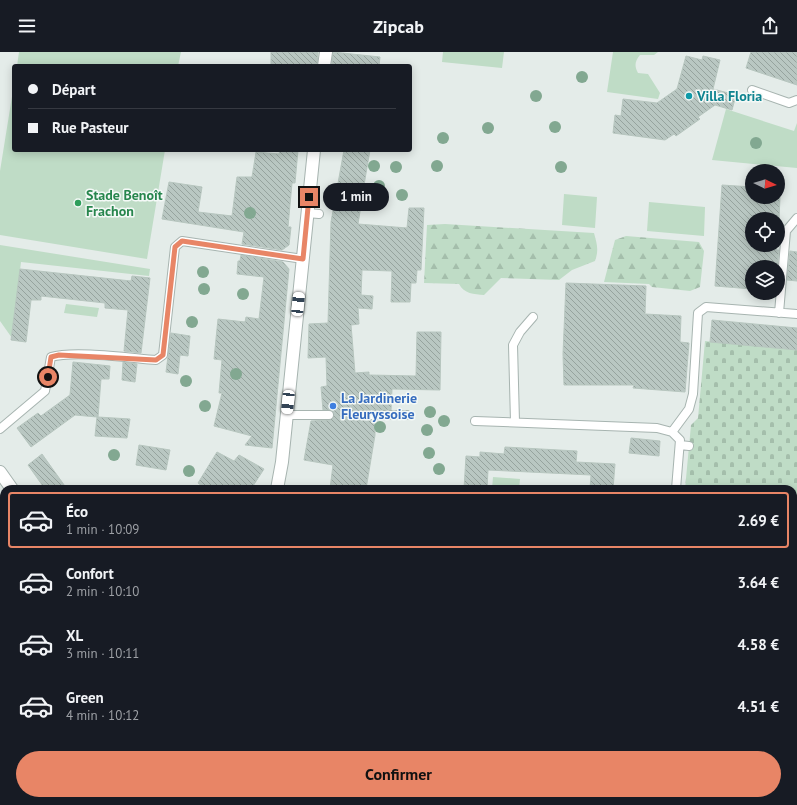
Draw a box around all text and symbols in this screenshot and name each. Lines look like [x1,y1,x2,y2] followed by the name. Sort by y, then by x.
[16,15,38,37] icon: menu
[373,15,424,38] text: Zipcab
[759,15,781,37] icon: share
[52,80,96,99] text: Départ
[696,87,762,105] place label: Villa Floria
[684,91,694,101] marker: Villa Floria
[52,118,129,137] text: Rue Pasteur
[745,164,785,204] north arrow
[745,164,785,300] map controls
[323,183,389,211] callout: 1 min
[86,186,163,220] place label: Stade Benoît Frachon
[300,188,318,206] route end
[340,188,372,205] text: 1 min
[73,198,83,208] marker: Stade Benoît Frachon
[745,212,785,252] button: locate
[745,260,785,300] button: layers
[291,291,305,317] car
[39,368,57,386] route start
[281,389,295,415] car
[341,389,417,423] place label: La Jardinerie Fleuryssoise
[328,401,338,411] marker: La Jardinerie Fleuryssoise
[18,502,54,538] icon: car
[66,502,88,521] text: Éco
[737,511,779,530] text: 2.69 €
[66,521,139,538] text: 1 min · 10:09
[18,564,54,600] icon: car
[66,564,114,583] text: Confort
[737,573,779,592] text: 3.64 €
[66,583,139,600] text: 2 min · 10:10
[18,626,54,662] icon: car
[66,626,83,645] text: XL
[737,635,779,654] text: 4.58 €
[66,645,139,662] text: 3 min · 10:11
[18,688,54,724] icon: car
[66,688,104,707] text: Green
[737,697,779,716] text: 4.51 €
[66,707,139,724] text: 4 min · 10:12
[16,751,781,797] button: Confirmer

